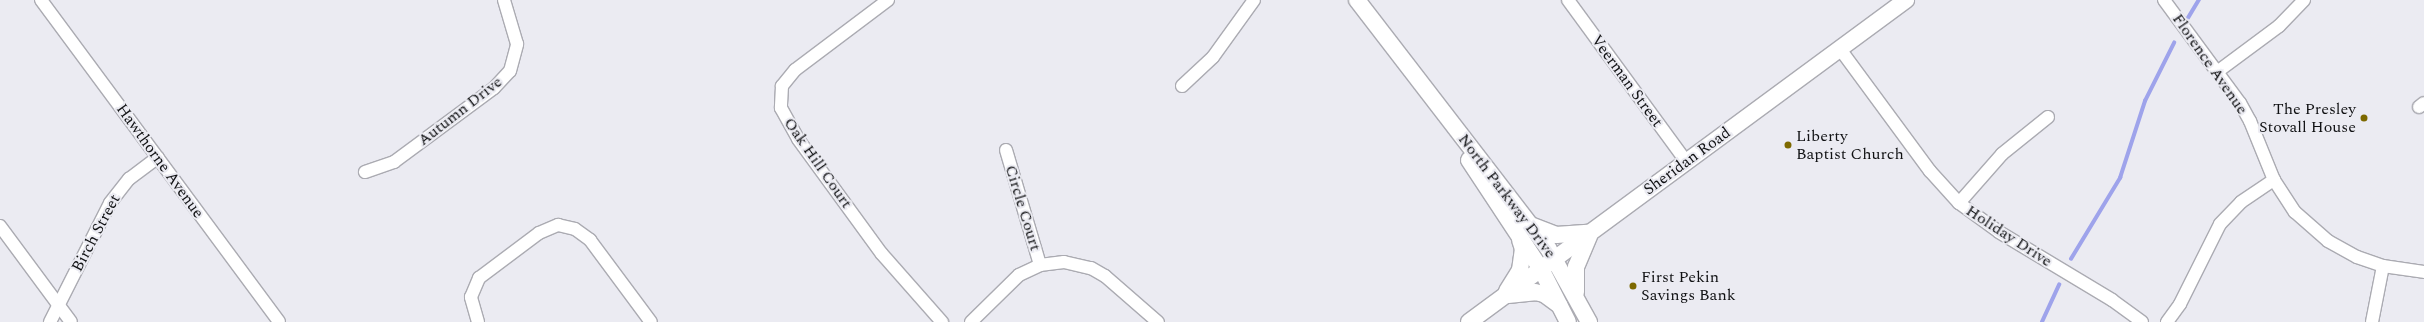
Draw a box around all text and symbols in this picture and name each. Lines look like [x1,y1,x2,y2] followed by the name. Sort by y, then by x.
[2168,10,2252,118] street label: Florence Avenue
[1587,31,1667,131] street label: Veerman Street
[414,72,506,150] street label: Autumn Drive
[2259,99,2356,137] place label: The Presley Stovall House
[112,100,208,222] street label: Hawthorne Avenue
[2359,113,2369,123] marker: The Presley Stovall House
[780,114,856,212] street label: Oak Hill Court
[1640,123,1734,199] street label: Sheridan Road
[1796,126,1904,164] place label: Liberty Baptist Church
[1454,130,1560,262] street label: North Parkway Drive
[1783,140,1793,150] marker: Liberty Baptist Church
[1001,163,1045,253] street label: Circle Court
[68,191,124,275] street label: Birch Street
[1962,201,2056,271] street label: Holiday Drive
[1641,267,1736,305] place label: First Pekin Savings Bank
[1628,281,1638,291] marker: First Pekin Savings Bank

